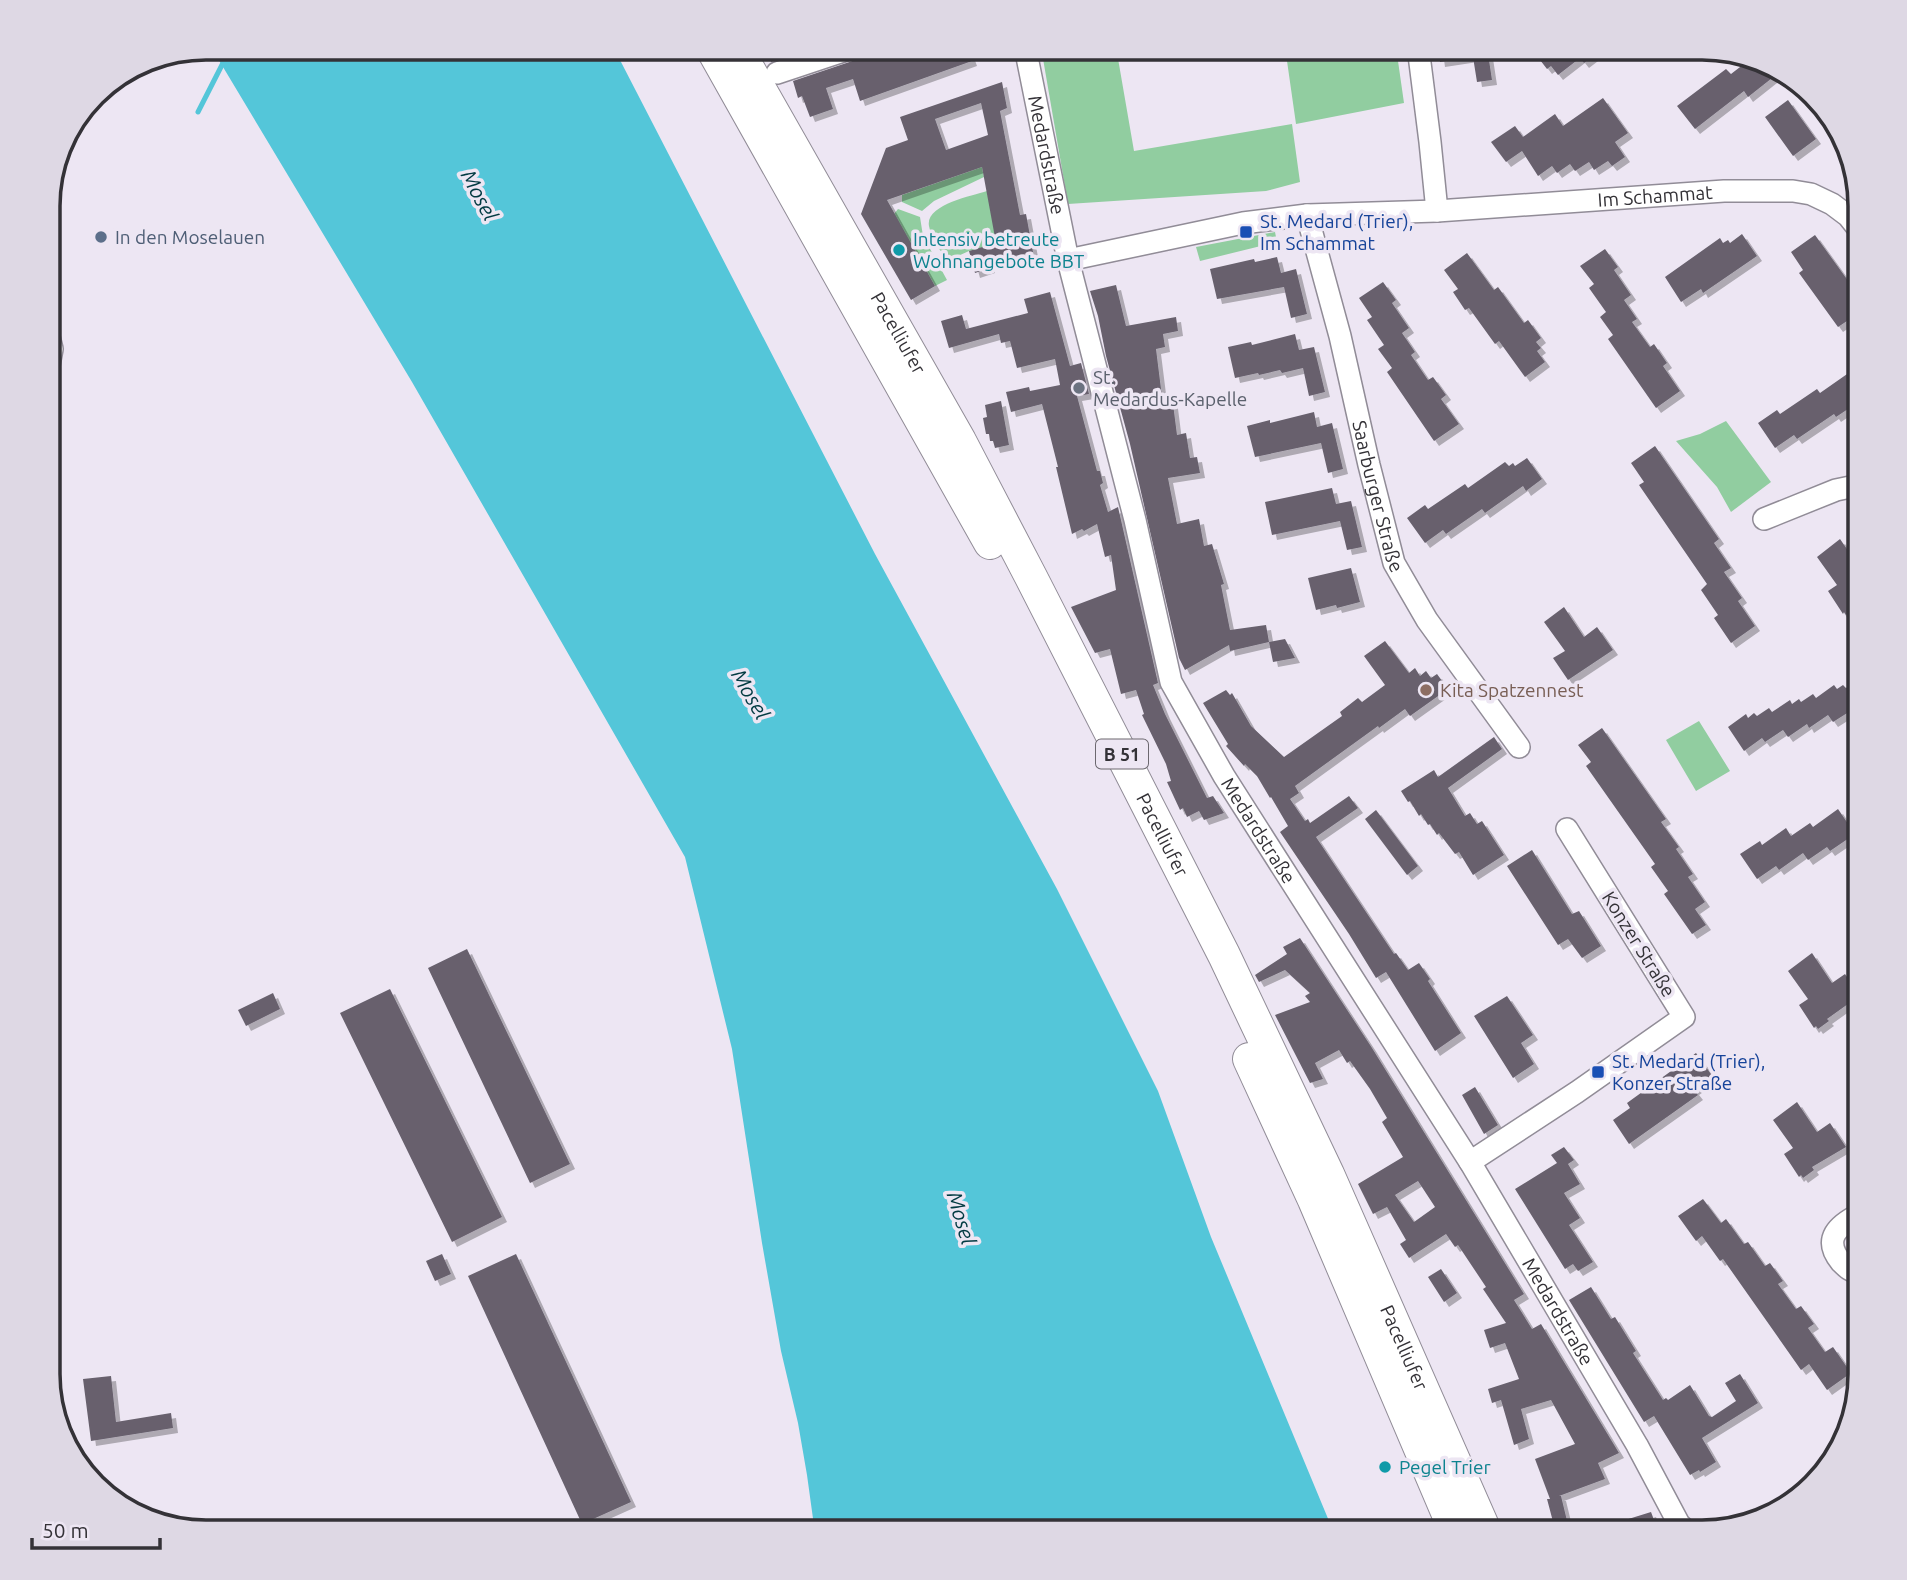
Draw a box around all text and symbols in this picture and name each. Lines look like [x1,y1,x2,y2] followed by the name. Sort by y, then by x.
[1024,93,1070,216] street label: Medardstraße
[457,165,503,225] water label: Mosel
[1597,181,1714,211] street label: Im Schammat
[1260,210,1414,254] place label: St. Medard (Trier), Im Schammat
[1238,224,1254,240] marker: St. Medard (Trier), Im Schammat
[115,226,265,248] place label: In den Moselauen
[913,228,1085,272] place label: Intensiv betreute Wohnangebote BBT
[93,229,109,245] marker: In den Moselauen
[891,242,907,258] marker: Intensiv betreute Wohnangebote BBT
[867,288,931,378] street label: Pacelliufer
[1093,366,1247,410] place label: St. Medardus-Kapelle
[1071,380,1087,396] marker: St. Medardus-Kapelle
[1348,418,1408,576] street label: Saarburger Straße
[727,664,775,724] water label: Mosel
[1440,679,1584,701] place label: Kita Spatzennest
[1418,682,1434,698] marker: Kita Spatzennest
[1096,740,1148,768] road number: B 51
[1217,773,1300,887] street label: Medardstraße
[1132,789,1193,880] street label: Pacelliufer
[1598,887,1680,1001] street label: Konzer Straße
[1612,1050,1766,1094] place label: St. Medard (Trier), Konzer Straße
[1590,1064,1606,1080] marker: St. Medard (Trier), Konzer Straße
[943,1188,981,1248] water label: Mosel
[1518,1254,1598,1369] street label: Medardstraße
[1376,1302,1433,1393] street label: Pacelliufer
[1399,1456,1491,1478] place label: Pegel Trier
[1377,1459,1393,1475] marker: Pegel Trier
[32,1506,159,1550] scale bar
[42,1518,89,1542] text: 50 m

